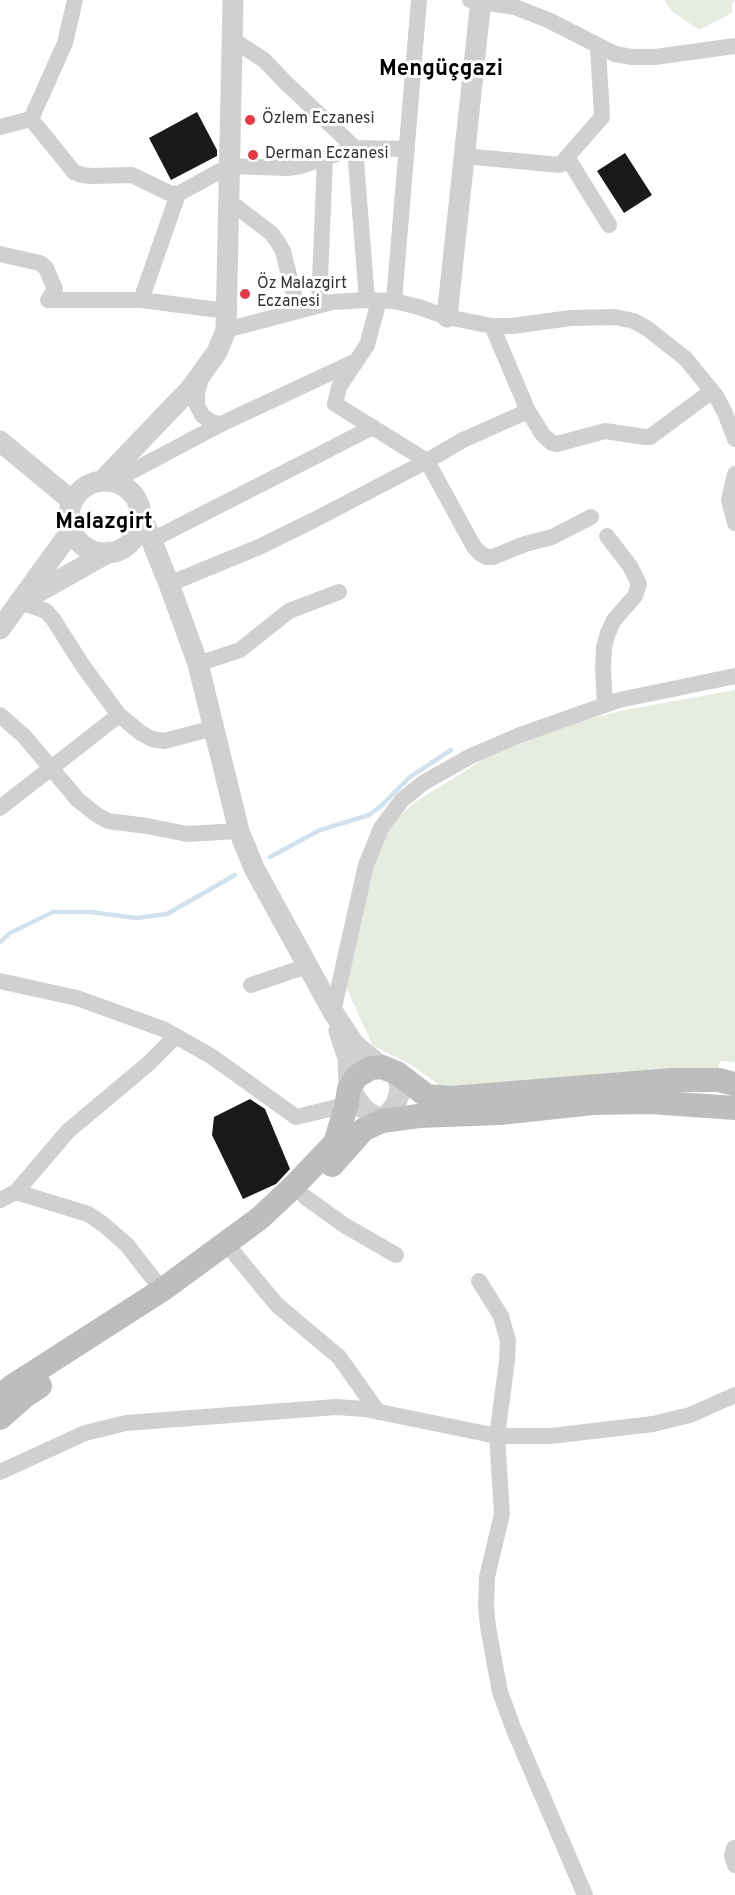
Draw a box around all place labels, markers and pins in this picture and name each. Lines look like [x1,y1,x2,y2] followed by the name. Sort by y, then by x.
[262,110,375,130] place label: Özlem Eczanesi
[243,113,257,127] marker: Özlem Eczanesi
[265,145,389,165] place label: Derman Eczanesi
[246,148,260,162] marker: Derman Eczanesi
[257,275,347,313] place label: Öz Malazgirt Eczanesi
[238,287,252,301] marker: Öz Malazgirt Eczanesi

